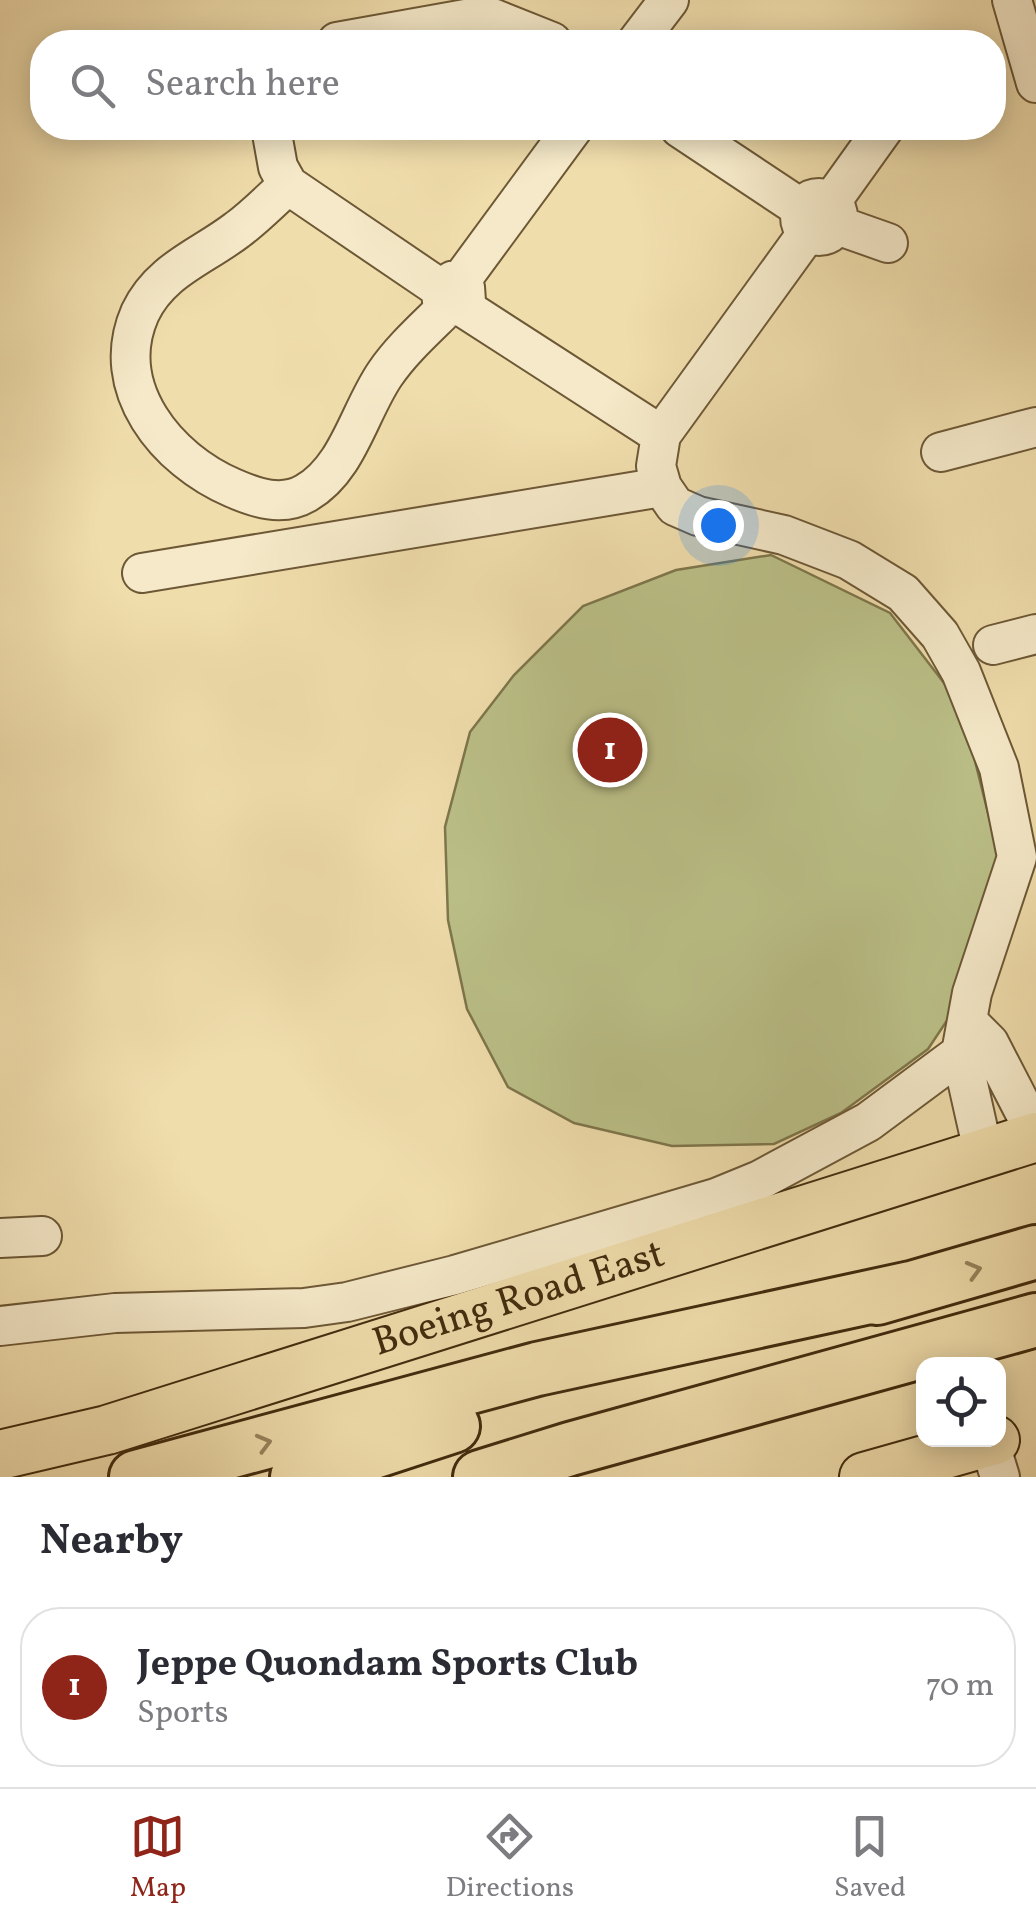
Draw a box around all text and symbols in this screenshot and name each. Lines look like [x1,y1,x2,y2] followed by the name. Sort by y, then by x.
[30,30,1006,140] search box
[65,58,120,113] icon: search
[145,59,340,112] text: Search here
[693,500,744,551] your location
[578,712,642,788] pin: 1
[366,1228,672,1372] street label: Boeing Road East
[964,1261,981,1282] one-way arrow
[916,1357,1006,1447] map controls
[916,1357,1006,1447] button: locate
[255,1433,272,1454] one-way arrow
[40,1513,183,1572] text: Nearby
[137,1639,638,1692] text: Jeppe Quondam Sports Club
[68,1665,81,1709] text: 1
[926,1665,994,1709] text: 70 m
[137,1692,228,1736] text: Sports
[130,1809,186,1908] tab: Map
[446,1809,574,1908] tab: Directions
[834,1809,906,1908] tab: Saved

